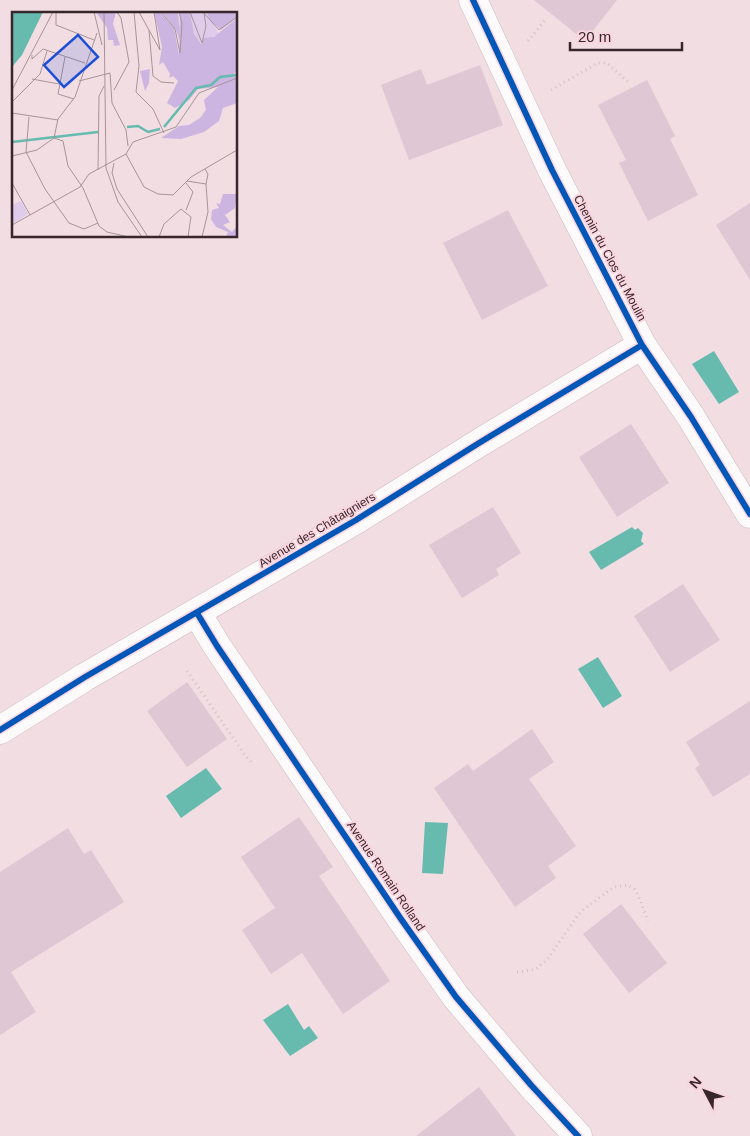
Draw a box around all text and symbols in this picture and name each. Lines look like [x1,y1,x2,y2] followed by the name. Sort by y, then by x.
[12,12,238,238] inset map
[570,20,682,52] scale bar
[578,28,611,45] text: 20 m
[571,193,649,323] street label: Chemin du Clos du Moulin
[256,490,378,570] street label: Avenue des Châtaigniers
[344,819,428,933] street label: Avenue Romain Rolland
[680,1066,730,1116] north arrow
[686,1073,705,1092] text: N

